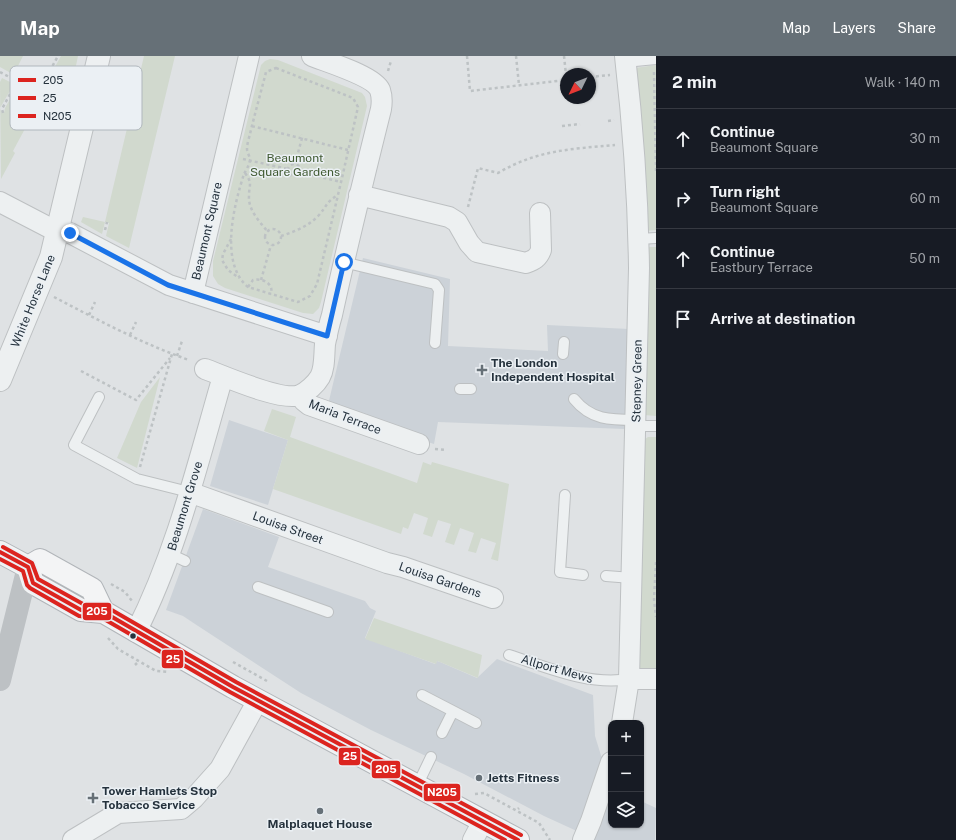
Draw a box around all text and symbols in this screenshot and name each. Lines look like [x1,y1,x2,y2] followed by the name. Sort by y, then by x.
[20,17,60,39] text: Map
[782,20,810,36] text: Map
[832,20,876,36] text: Layers
[898,20,936,36] text: Share
[10,66,142,130] legend
[560,68,596,104] north arrow
[672,72,717,92] text: 2 min
[43,74,63,86] text: 205
[865,75,940,90] text: Walk · 140 m
[43,92,57,104] text: 25
[43,110,72,122] text: N205
[710,123,775,140] text: Continue
[672,128,694,150] icon: ahead
[910,131,940,146] text: 30 m
[710,140,818,155] text: Beaumont Square
[250,151,340,179] park label: Beaumont Square Gardens
[189,180,225,281] street label: Beaumont Square
[710,183,780,200] text: Turn right
[672,188,694,210] icon: right
[910,191,940,206] text: 60 m
[710,200,818,215] text: Beaumont Square
[61,224,79,242] route end
[710,243,775,260] text: Continue
[672,248,694,270] icon: ahead
[909,251,940,266] text: 50 m
[8,252,58,349] street label: White Horse Lane
[335,253,353,271] route start
[710,260,813,275] text: Eastbury Terrace
[672,308,694,330] icon: arrive
[710,310,855,327] text: Arrive at destination
[629,339,645,423] street label: Stepney Green
[491,356,615,384] place label: The London Independent Hospital
[476,364,488,376] marker: The London Independent Hospital
[307,397,383,437] street label: Maria Terrace
[165,459,205,552] street label: Beaumont Grove
[251,509,326,547] street label: Louisa Street
[397,559,483,601] street label: Louisa Gardens
[82,602,112,621] line badge: 205
[86,605,108,617] text: 205
[128,631,138,641] unlabelled marker
[161,649,184,669] line badge: 25
[519,652,595,686] street label: Allport Mews
[166,653,180,665] text: 25
[608,720,644,828] map controls
[608,720,644,756] button: +
[338,747,361,766] line badge: 25
[343,750,357,762] text: 25
[608,756,644,792] button: −
[371,760,401,779] line badge: 205
[375,763,397,775] text: 205
[487,771,559,785] place label: Jetts Fitness
[474,773,484,783] marker: Jetts Fitness
[423,783,461,802] line badge: N205
[102,784,217,812] place label: Tower Hamlets Stop Tobacco Service
[427,786,457,798] text: N205
[87,792,99,804] marker: Tower Hamlets Stop Tobacco Service
[608,792,644,828] button: layers
[315,806,325,816] marker: Malplaquet House
[268,817,372,831] place label: Malplaquet House

